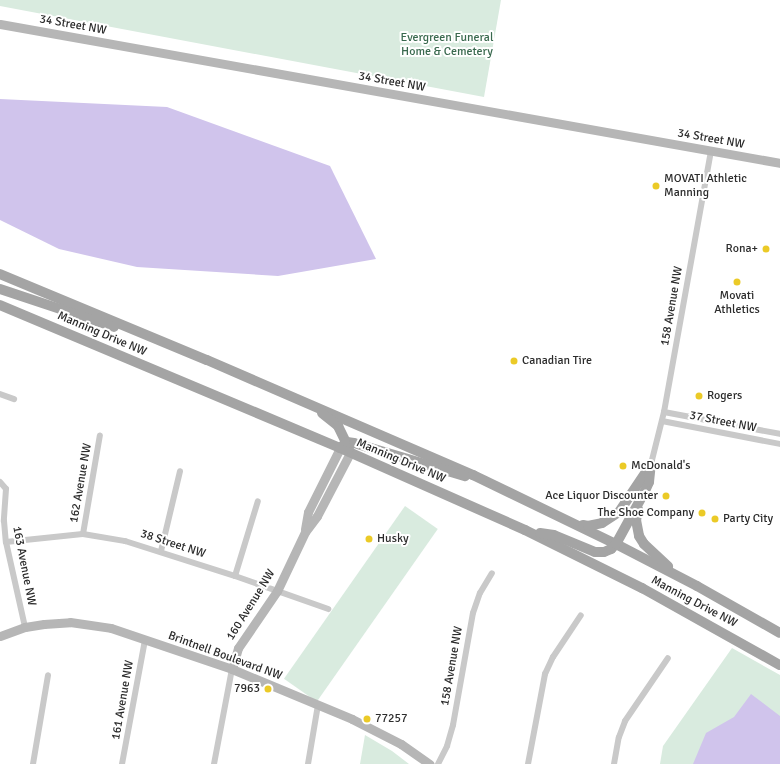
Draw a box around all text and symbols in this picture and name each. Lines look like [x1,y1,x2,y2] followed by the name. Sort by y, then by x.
[38,12,108,38] street label: 34 Street NW
[401,31,493,59] park label: Evergreen Funeral Home & Cemetery
[357,69,427,95] street label: 34 Street NW
[676,126,746,152] street label: 34 Street NW
[664,172,747,200] place label: MOVATI Athletic Manning
[651,181,661,191] marker: MOVATI Athletic Manning
[726,242,758,256] place label: Rona+
[761,244,771,254] marker: Rona+
[658,265,686,347] street label: 158 Avenue NW
[732,277,742,287] marker: Movati Athletics
[714,289,760,317] place label: Movati Athletics
[55,309,149,359] street label: Manning Drive NW
[522,354,592,368] place label: Canadian Tire
[509,356,519,366] marker: Canadian Tire
[707,389,742,403] place label: Rogers
[694,391,704,401] marker: Rogers
[688,408,758,436] street label: 37 Street NW
[354,436,448,486] street label: Manning Drive NW
[67,442,95,524] street label: 162 Avenue NW
[631,459,691,473] place label: McDonald's
[618,461,628,471] marker: McDonald's
[545,489,658,503] place label: Ace Liquor Discounter
[661,491,671,501] marker: Ace Liquor Discounter
[597,506,694,520] place label: The Shoe Company
[697,508,707,518] marker: The Shoe Company
[723,512,773,526] place label: Party City
[710,514,720,524] marker: Party City
[9,525,39,607] street label: 163 Avenue NW
[139,527,207,561] street label: 38 Street NW
[377,532,409,546] place label: Husky
[364,534,374,544] marker: Husky
[224,567,278,643] street label: 160 Avenue NW
[648,573,740,631] street label: Manning Drive NW
[438,625,466,707] street label: 158 Avenue NW
[166,629,284,683] street label: Brintnell Boulevard NW
[109,659,137,741] street label: 161 Avenue NW
[234,682,260,696] place label: 7963
[263,684,273,694] marker: 7963
[375,712,407,726] place label: 77257
[362,714,372,724] marker: 77257

